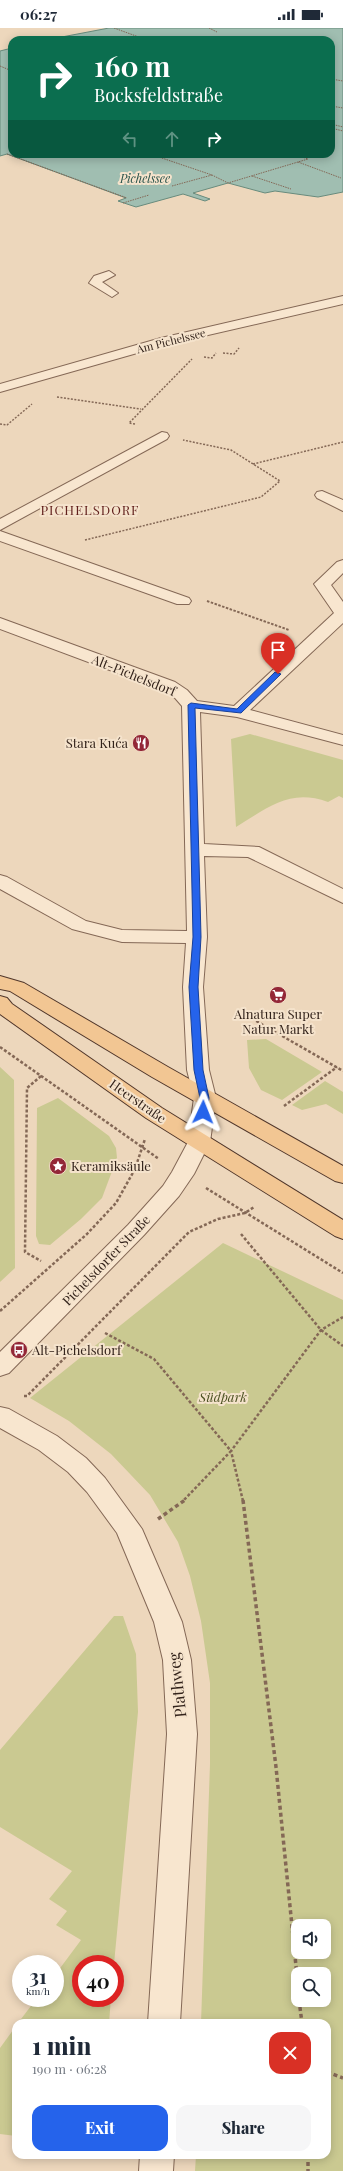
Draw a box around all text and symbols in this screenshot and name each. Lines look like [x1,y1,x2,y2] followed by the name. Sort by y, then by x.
[20,4,57,24] text: 06:27
[94,47,170,84] text: 160 m
[28,52,80,104] icon: right
[94,83,223,107] text: Bocksfeldstraße
[119,128,141,150] icon: left
[161,128,183,150] icon: ahead
[203,128,225,150] icon: right
[119,170,170,186] water label: Pichelssee
[134,325,207,357] street label: Am Pichelssee
[40,501,140,518] district label: PICHELSDORF
[261,633,295,674] pin
[267,639,289,661] icon: arrive
[89,650,180,700] street label: Alt-Pichelsdorf
[131,733,151,753] restaurant icon: Stara Kuća
[66,734,129,751] place label: Stara Kuća
[268,985,288,1005] supermarket icon: Alnatura Super Natur Markt
[233,1005,322,1037] place label: Alnatura Super Natur Markt
[107,1075,170,1127] street label: Heerstraße
[182,1091,224,1133] position arrow
[48,1156,68,1176] place icon: Keramiksäule
[71,1157,151,1174] place label: Keramiksäule
[58,1211,154,1308] street label: Pichelsdorfer Straße
[9,1340,29,1360] bus stop icon: Alt-Pichelsdorf
[31,1341,123,1358] place label: Alt-Pichelsdorf
[198,1388,247,1405] park label: Südpark
[163,1651,190,1719] street label: Plathweg
[291,1919,331,2007] map controls
[291,1919,331,1959] button: sound
[72,1955,124,2007] speed limit sign: 40
[29,1962,47,1989] text: 31
[291,1967,331,2007] button: search
[26,1984,50,1998] text: km/h
[32,2029,91,2061] text: 1 min
[269,2032,311,2074] button: close
[32,2060,107,2077] text: 190 m · 06:28
[32,2105,168,2151] button: Exit
[176,2105,311,2151] button: Share

